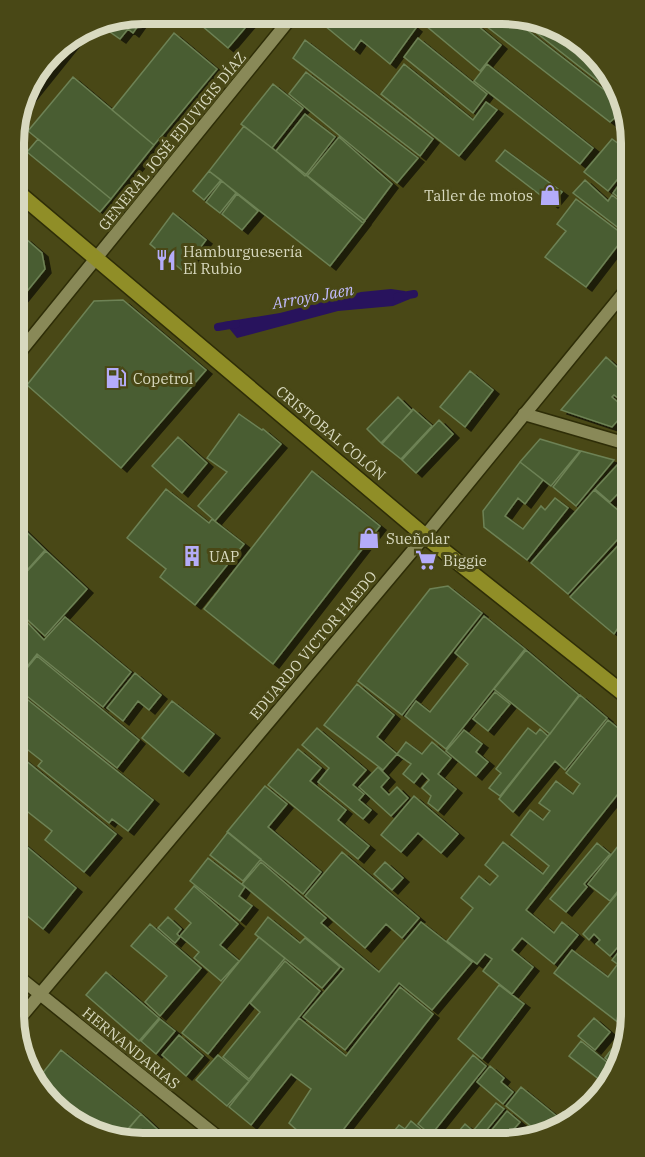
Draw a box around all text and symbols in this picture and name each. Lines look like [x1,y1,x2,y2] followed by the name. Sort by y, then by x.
[94,48,250,234] street label: GENERAL JOSÉ EDUVIGIS DÍAZ
[538,183,562,207] shop icon: Taller de motos
[424,186,533,205] place label: Taller de motos
[183,242,303,278] place label: Hamburguesería El Rubio
[154,248,178,272] restaurant icon: Hamburguesería El Rubio
[270,279,355,313] water label: Arroyo Jaen
[104,366,128,390] fuel station icon: Copetrol
[133,369,193,388] place label: Copetrol
[272,381,390,485] street label: CRISTOBAL COLÓN
[357,526,381,550] shop icon: Sueñolar
[386,529,450,548] place label: Sueñolar
[180,544,204,568] building icon: UAP
[209,547,239,566] place label: UAP
[414,548,438,572] supermarket icon: Biggie
[443,551,487,570] place label: Biggie
[245,567,381,723] street label: EDUARDO VICTOR HAEDO
[78,1003,184,1093] street label: HERNANDARIAS

